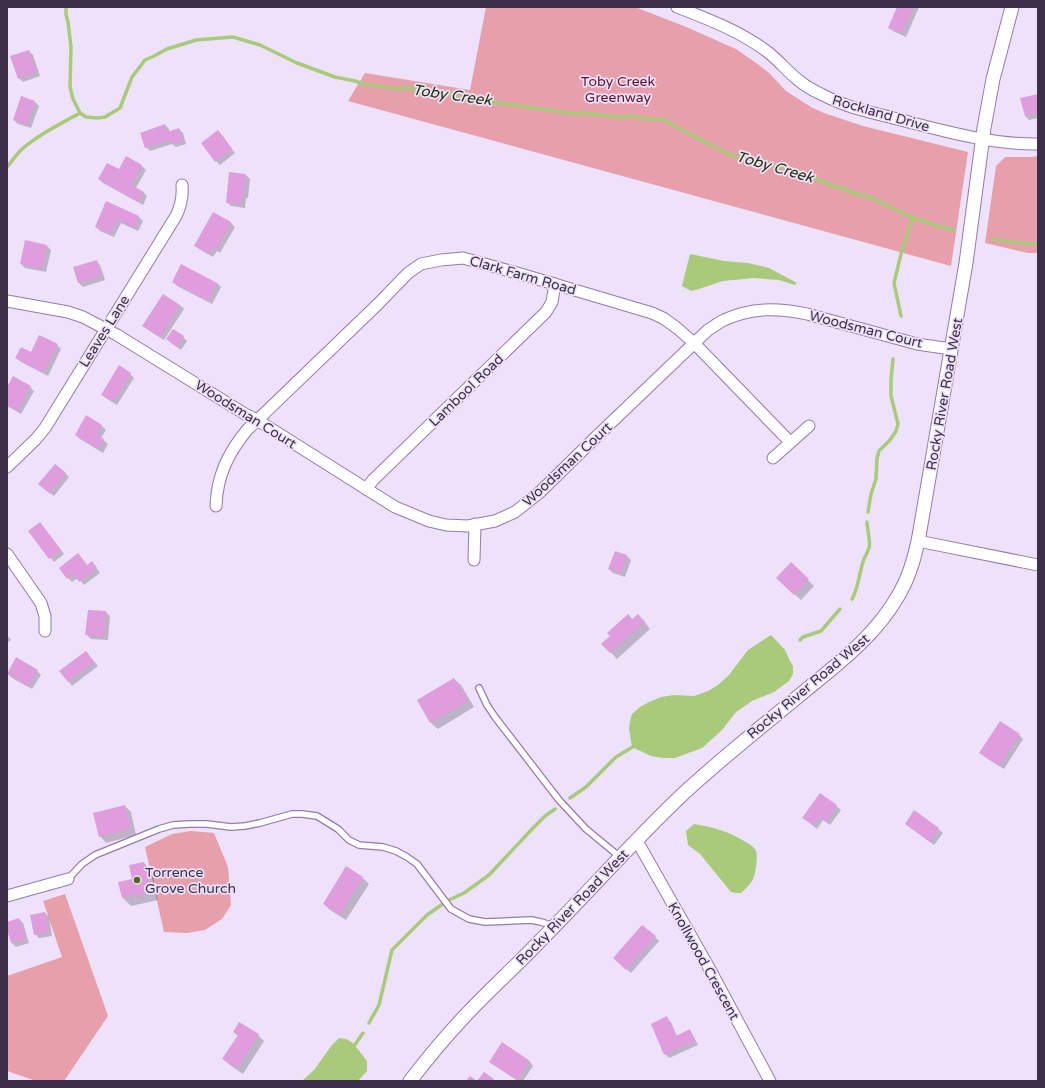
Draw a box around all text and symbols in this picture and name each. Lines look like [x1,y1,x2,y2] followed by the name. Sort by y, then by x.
[581,73,656,106] park label: Toby Creek Greenway
[411,81,494,110] water label: Toby Creek
[830,91,932,136] street label: Rockland Drive
[734,147,817,187] water label: Toby Creek
[468,252,578,299] street label: Clark Farm Road
[76,292,133,370] street label: Leaves Lane
[807,307,925,352] street label: Woodsman Court
[923,316,966,472] street label: Rocky River Road West
[426,351,507,430] street label: Lambool Road
[192,376,300,453] street label: Woodsman Court
[519,418,616,510] street label: Woodsman Court
[744,630,874,743] street label: Rocky River Road West
[513,845,633,969] street label: Rocky River Road West
[145,864,236,897] place label: Torrence Grove Church
[132,875,142,885] marker: Torrence Grove Church
[664,899,743,1024] street label: Knollwood Crescent

